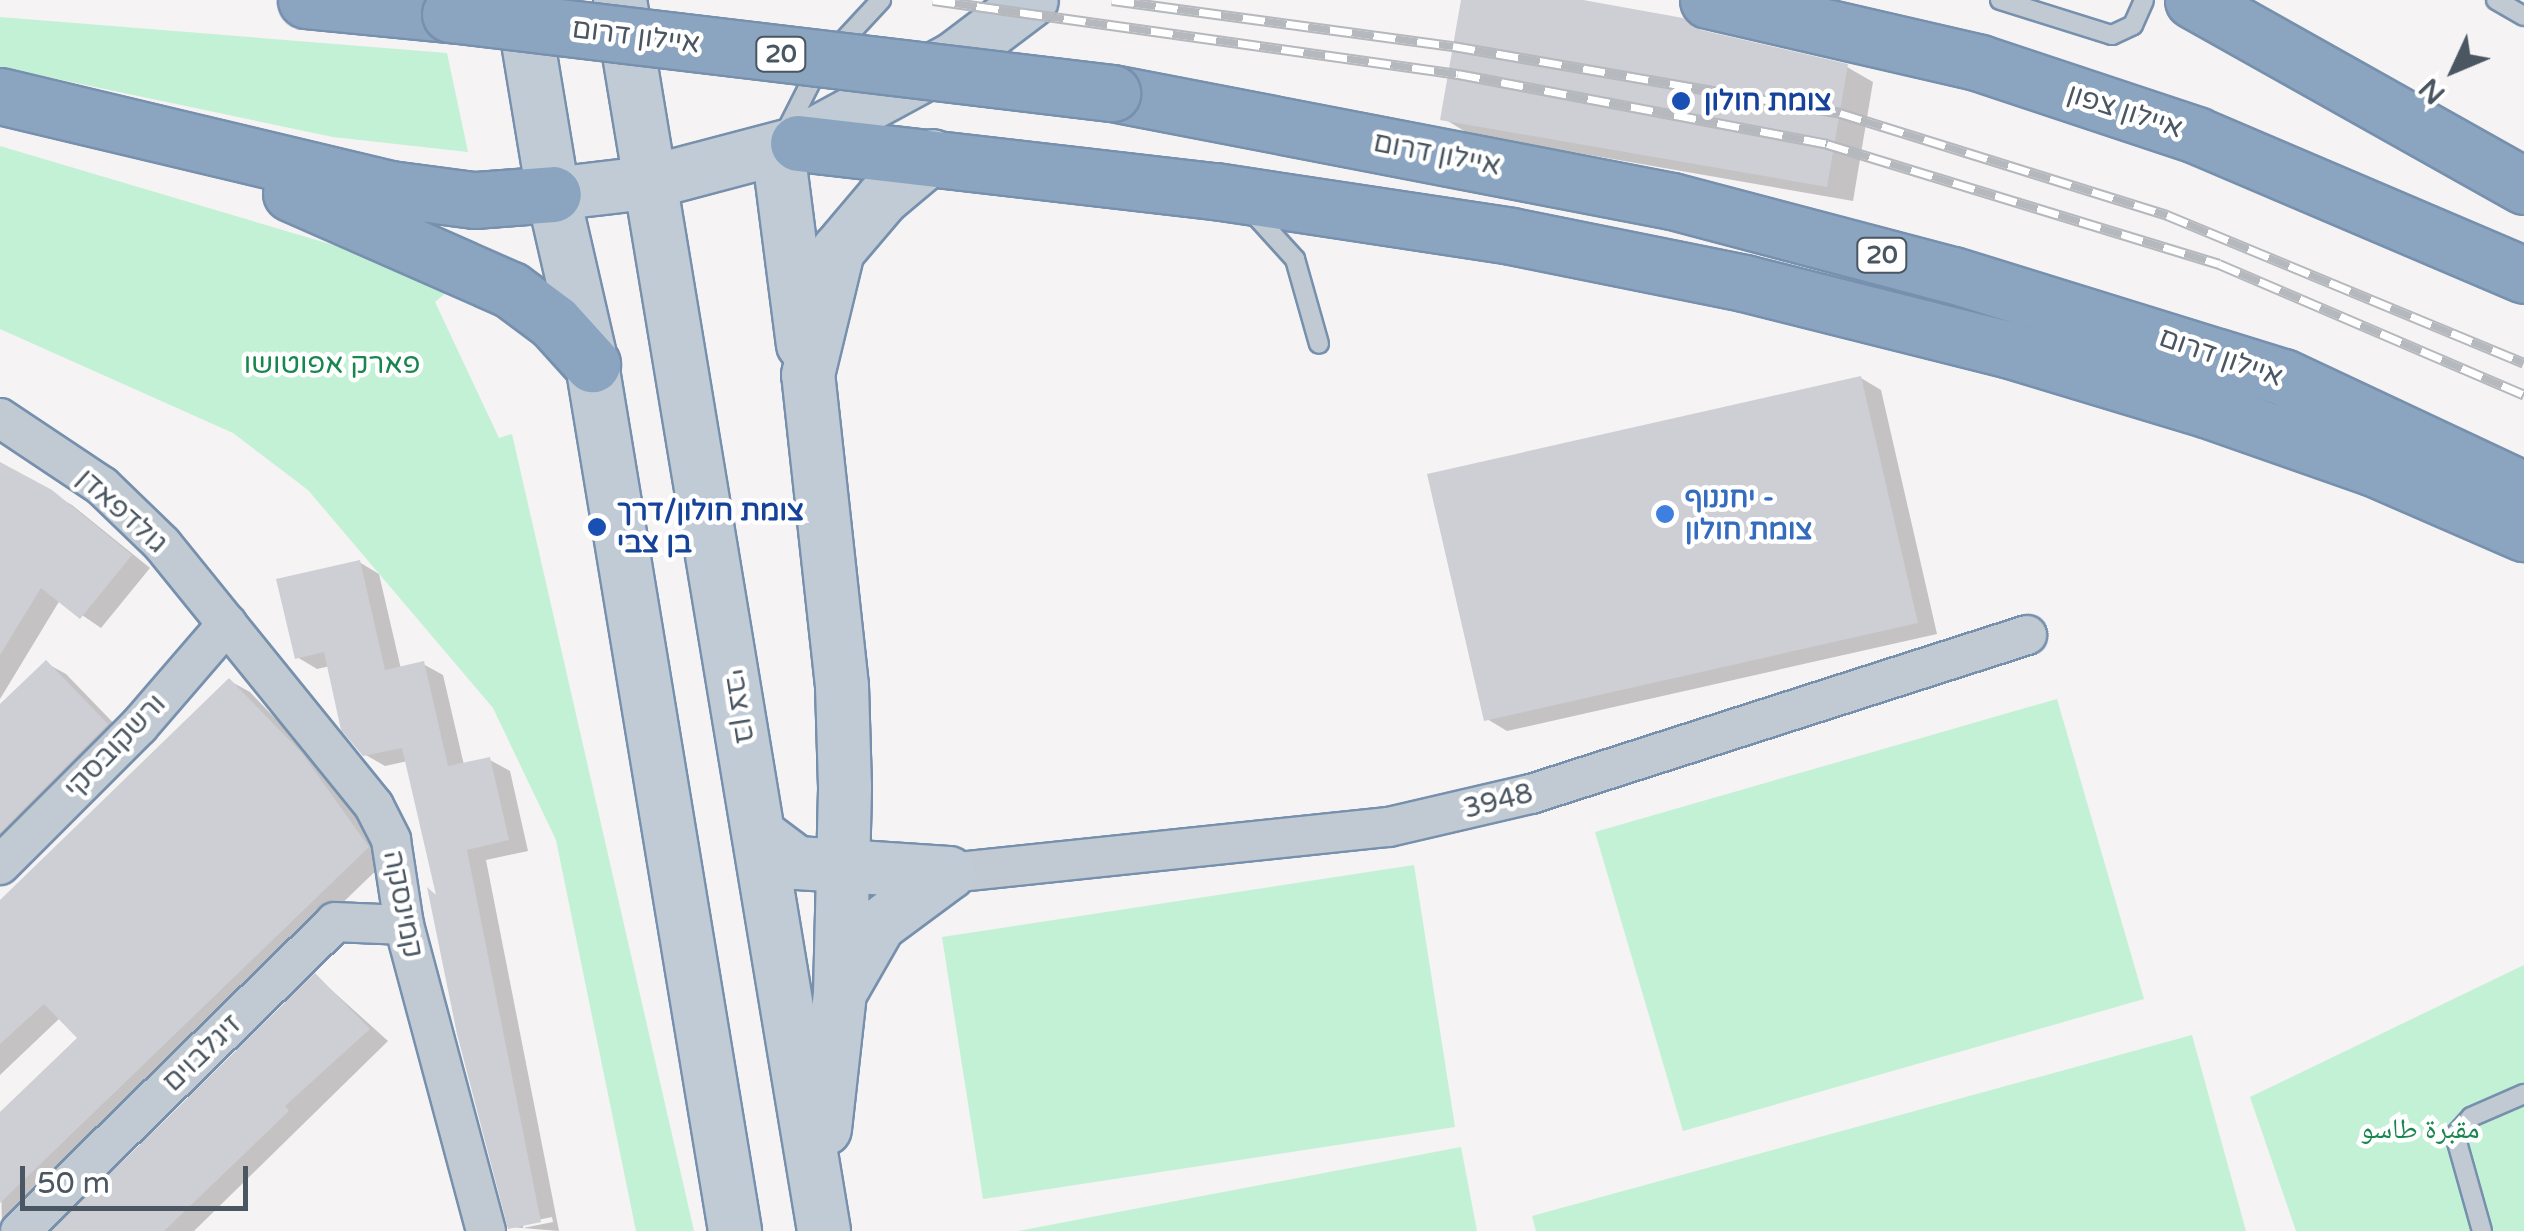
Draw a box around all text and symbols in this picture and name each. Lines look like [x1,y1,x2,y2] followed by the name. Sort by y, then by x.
[570,11,702,61] street label: איילון דרום
[2404,20,2504,120] north arrow
[754,34,808,74] road number: 20
[2412,71,2452,111] text: N
[2063,77,2187,145] street label: איילון צפון
[1704,84,1832,118] place label: צומת חולון
[1668,88,1694,114] marker: צומת חולון
[1371,125,1503,183] street label: איילון דרום
[1854,235,1910,275] road number: 20
[2155,320,2287,394] street label: איילון דרום
[244,347,420,381] park label: פארק אפוטושו
[70,462,174,560] street label: גולדפאדן
[1685,481,1813,547] place label: יחננוף - צומת חולון
[617,494,804,560] place label: צומת חולון/דרך בן צבי
[1654,503,1676,525] marker: יחננוף - צומת חולון
[586,516,608,538] marker: צומת חולון/דרך בן צבי
[718,666,762,746] street label: בן צבי
[57,687,173,805] street label: ורשקובסקי
[1460,776,1536,826] street label: 3948
[376,847,430,961] street label: קמינסקה
[156,1007,248,1099] street label: זיגלבוים
[2361,1112,2479,1146] park label: مقبرة طاسو
[25,1146,252,1208] scale bar
[37,1165,110,1202] text: 50 m

